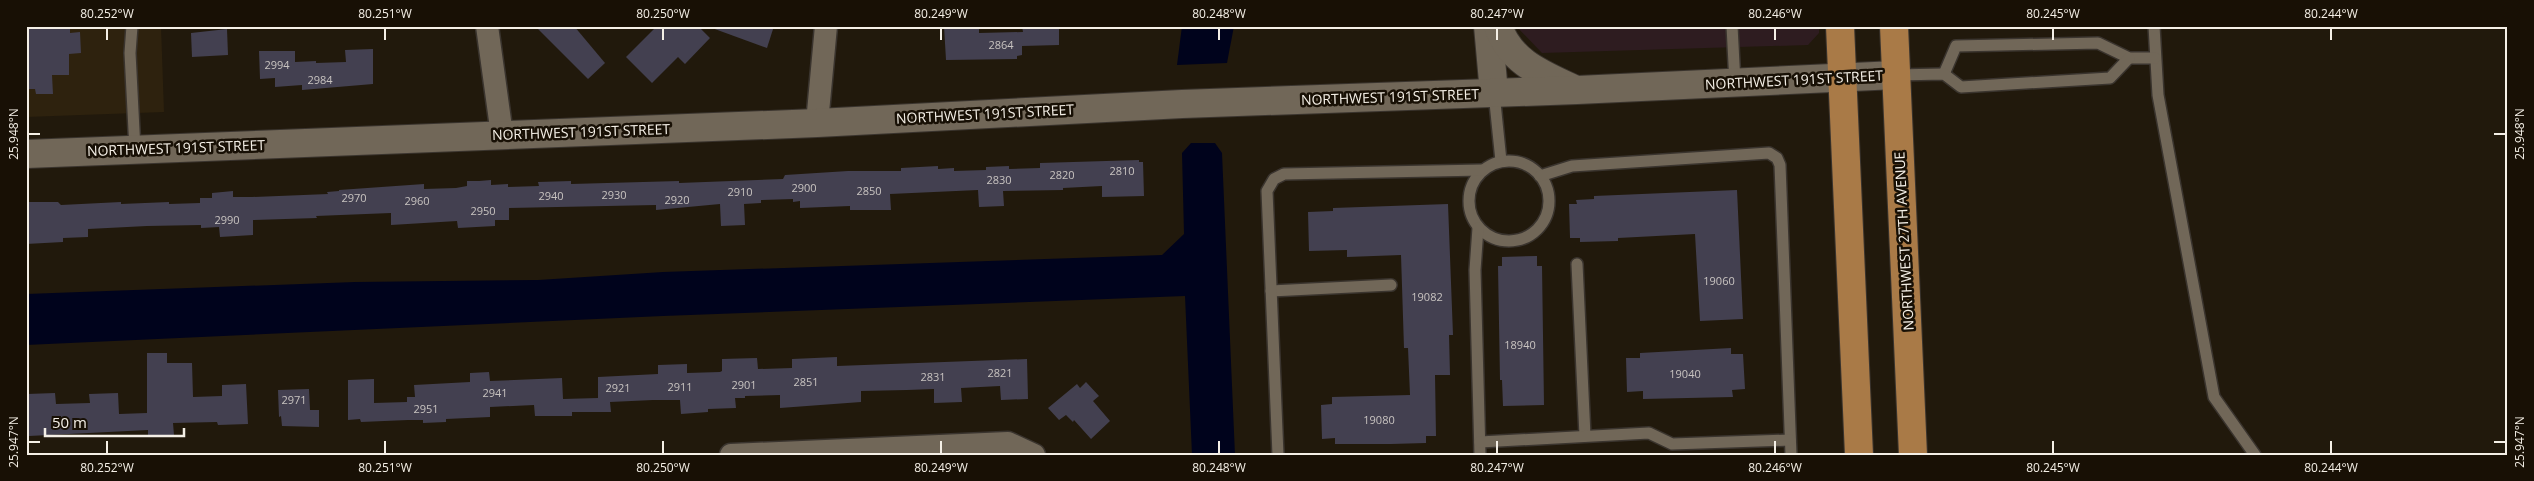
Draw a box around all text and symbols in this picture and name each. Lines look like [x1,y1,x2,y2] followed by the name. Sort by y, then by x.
[80,5,134,22] text: 80.252°W
[358,5,412,22] text: 80.251°W
[636,5,690,22] text: 80.250°W
[914,5,968,22] text: 80.249°W
[1192,5,1246,22] text: 80.248°W
[1470,5,1524,22] text: 80.247°W
[1748,5,1802,22] text: 80.246°W
[2026,5,2080,22] text: 80.245°W
[2304,5,2358,22] text: 80.244°W
[988,37,1014,52] house number: 2864
[264,57,290,72] house number: 2994
[1705,65,1884,94] street label: NORTHWEST 191ST STREET
[307,72,333,87] house number: 2984
[1301,84,1480,109] street label: NORTHWEST 191ST STREET
[896,99,1075,128] street label: NORTHWEST 191ST STREET
[5,108,22,160] text: 25.948°N
[2511,108,2528,160] text: 25.948°N
[492,119,671,144] street label: NORTHWEST 191ST STREET
[87,135,266,160] street label: NORTHWEST 191ST STREET
[1889,151,1918,331] street label: NORTHWEST 27TH AVENUE
[1109,163,1135,178] house number: 2810
[1049,167,1075,182] house number: 2820
[986,172,1012,187] house number: 2830
[791,180,817,195] house number: 2900
[856,183,882,198] house number: 2850
[727,184,753,199] house number: 2910
[601,187,627,202] house number: 2930
[538,188,564,203] house number: 2940
[341,190,367,205] house number: 2970
[664,192,690,207] house number: 2920
[404,193,430,208] house number: 2960
[470,203,496,218] house number: 2950
[214,212,240,227] house number: 2990
[1703,273,1735,288] house number: 19060
[1411,289,1443,304] house number: 19082
[1504,337,1536,352] house number: 18940
[987,365,1013,380] house number: 2821
[1669,366,1701,381] house number: 19040
[920,369,946,384] house number: 2831
[793,374,819,389] house number: 2851
[731,377,757,392] house number: 2901
[667,379,693,394] house number: 2911
[605,380,631,395] house number: 2921
[482,385,508,400] house number: 2941
[281,392,307,407] house number: 2971
[413,401,439,416] house number: 2951
[45,406,184,438] scale bar
[52,412,87,432] text: 50 m
[1363,412,1395,427] house number: 19080
[5,416,22,468] text: 25.947°N
[2511,416,2528,468] text: 25.947°N
[80,459,134,476] text: 80.252°W
[358,459,412,476] text: 80.251°W
[636,459,690,476] text: 80.250°W
[914,459,968,476] text: 80.249°W
[1192,459,1246,476] text: 80.248°W
[1470,459,1524,476] text: 80.247°W
[1748,459,1802,476] text: 80.246°W
[2026,459,2080,476] text: 80.245°W
[2304,459,2358,476] text: 80.244°W

